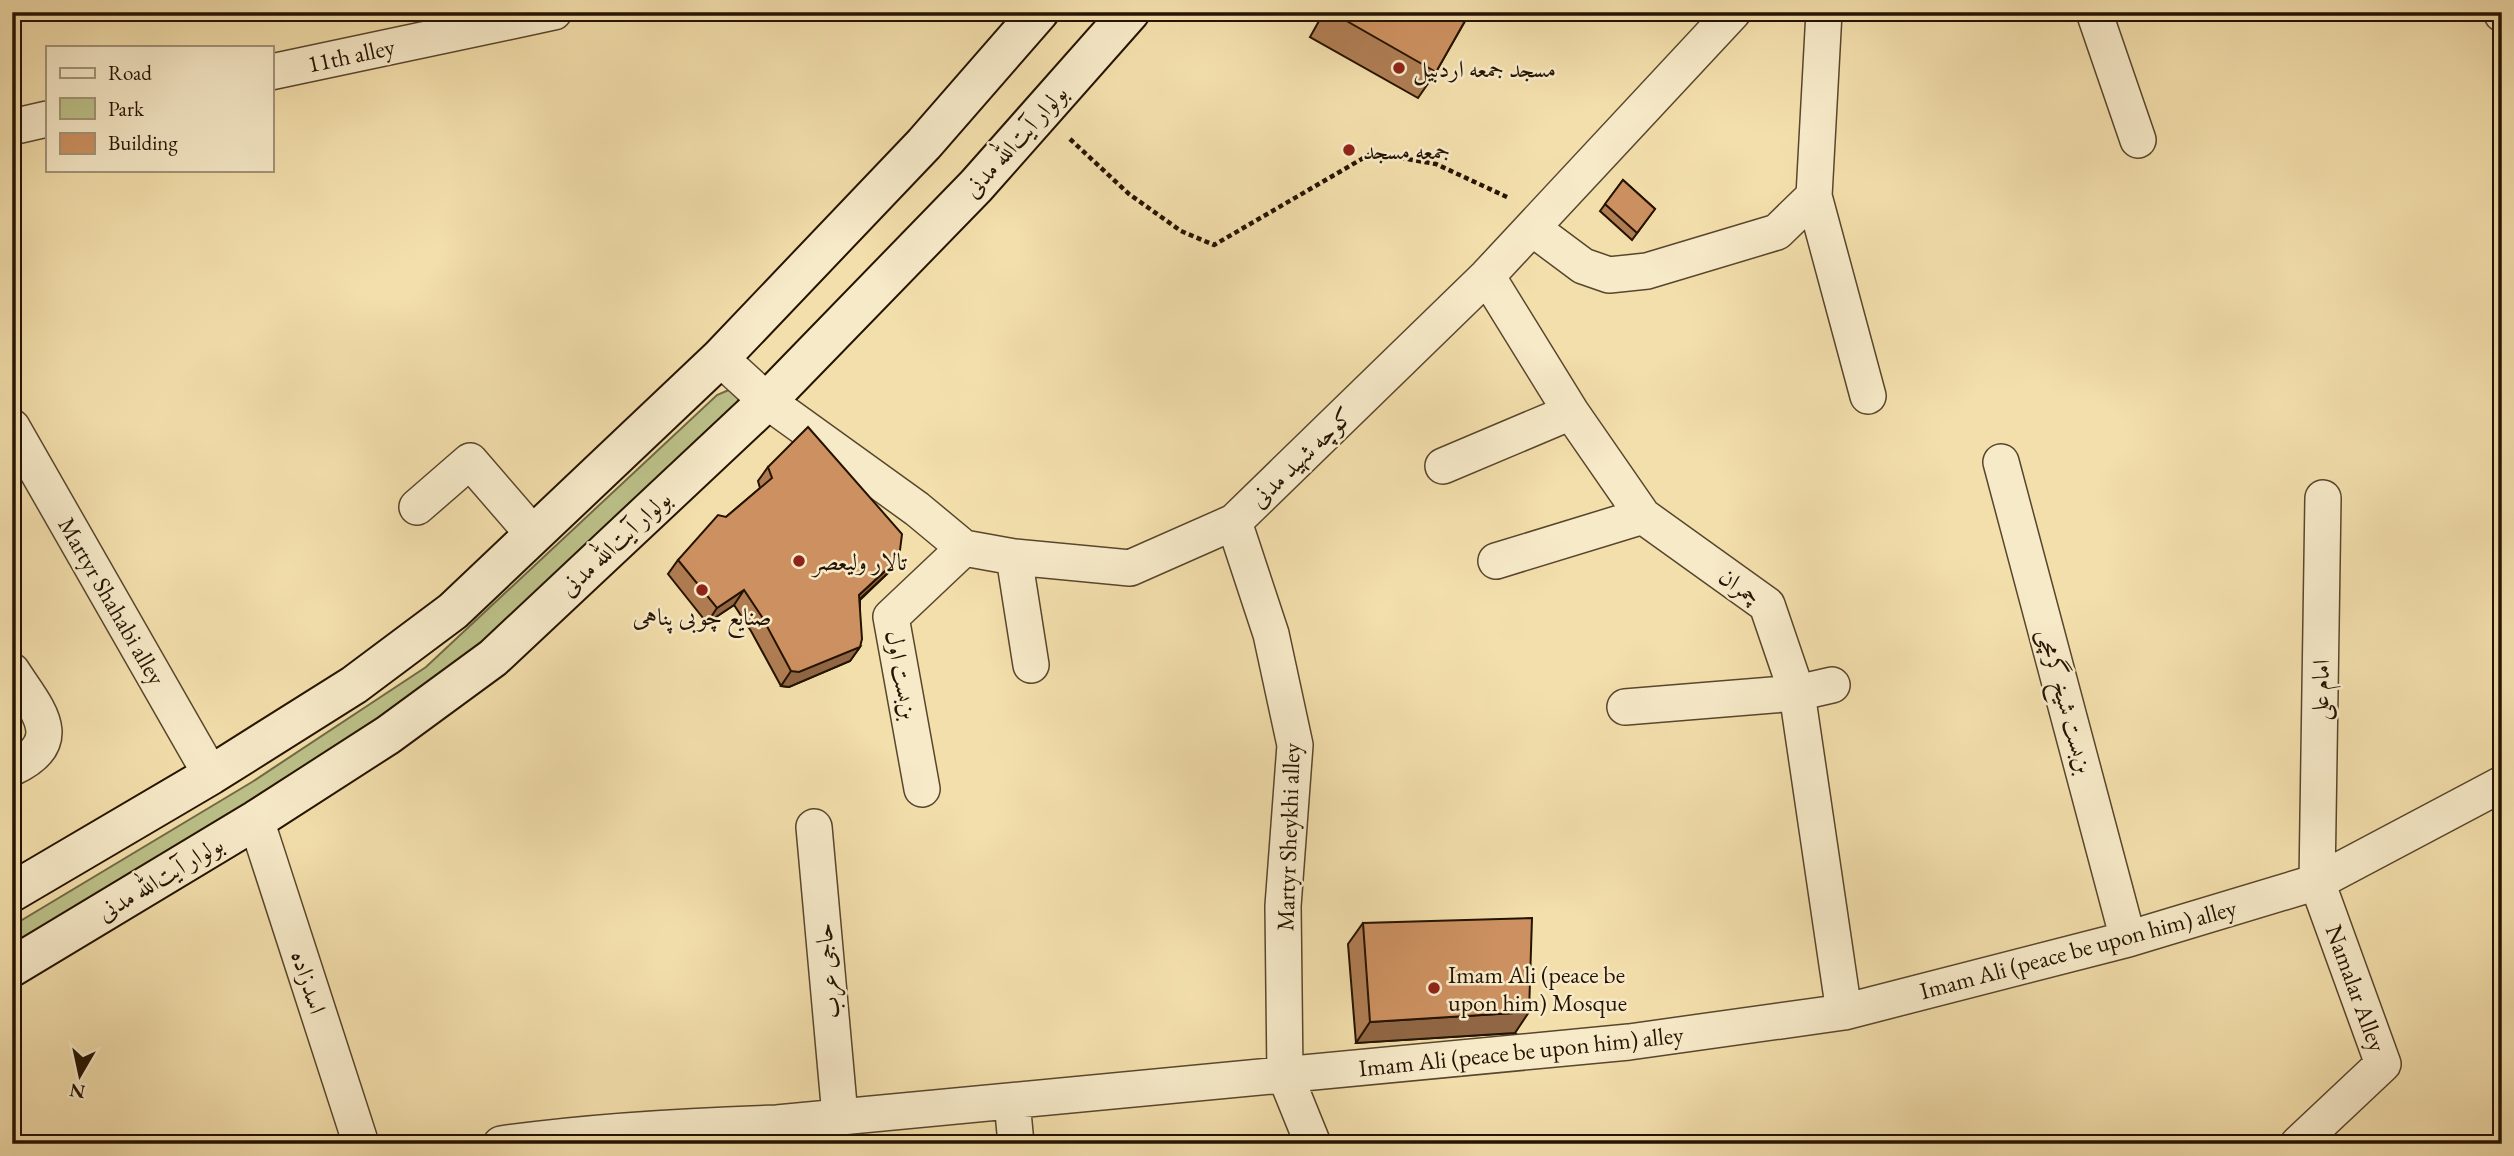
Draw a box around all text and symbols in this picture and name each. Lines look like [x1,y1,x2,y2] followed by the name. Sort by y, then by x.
[304,31,398,79] street label: 11th alley
[46,46,273,172] legend
[1413,53,1556,86] place label: مسجد جمعه اردبیل
[108,59,152,86] text: Road
[1391,60,1407,76] marker: مسجد جمعه اردبیل
[954,76,1074,204] street label: بولوار آیت‌الله مدنی
[108,95,145,122] text: Park
[108,129,178,156] text: Building
[1363,135,1450,166] place label: جمعه مسجد
[1341,142,1357,158] marker: جمعه مسجد
[1243,400,1361,515] street label: کوچه شهید مدنی
[551,481,677,603] street label: بولوار آیت‌الله مدنی
[51,512,173,691] street label: Martyr Shahabi alley
[810,546,907,578] place label: تالار ولیعصر
[791,553,807,569] marker: تالار ولیعصر
[1713,560,1767,612] street label: چمران
[694,582,710,598] marker: صنایع چوبی پناهی
[633,601,771,639] place label: صنایع چوبی پناهی
[2026,625,2100,779] street label: بن‌بست شیخ گرمچی
[879,628,925,723] street label: بن‌بست اول
[2304,659,2342,721] street label: امام علی
[1269,742,1307,932] street label: Martyr Sheykhi alley
[90,826,229,928] street label: بولوار آیت‌الله مدنی
[1916,892,2240,1006] street label: Imam Ali (peace be upon him) alley
[2319,920,2393,1056] street label: Namalar Alley
[807,922,849,1020] street label: حاجی عرب
[284,946,334,1018] street label: اسدزاده
[1448,959,1627,1018] place label: Imam Ali (peace be upon him) Mosque
[1426,980,1442,996] marker: Imam Ali (peace be upon him) Mosque
[1357,1018,1685,1083] street label: Imam Ali (peace be upon him) alley
[46,1040,116,1110] north arrow
[67,1078,87,1105] text: N

